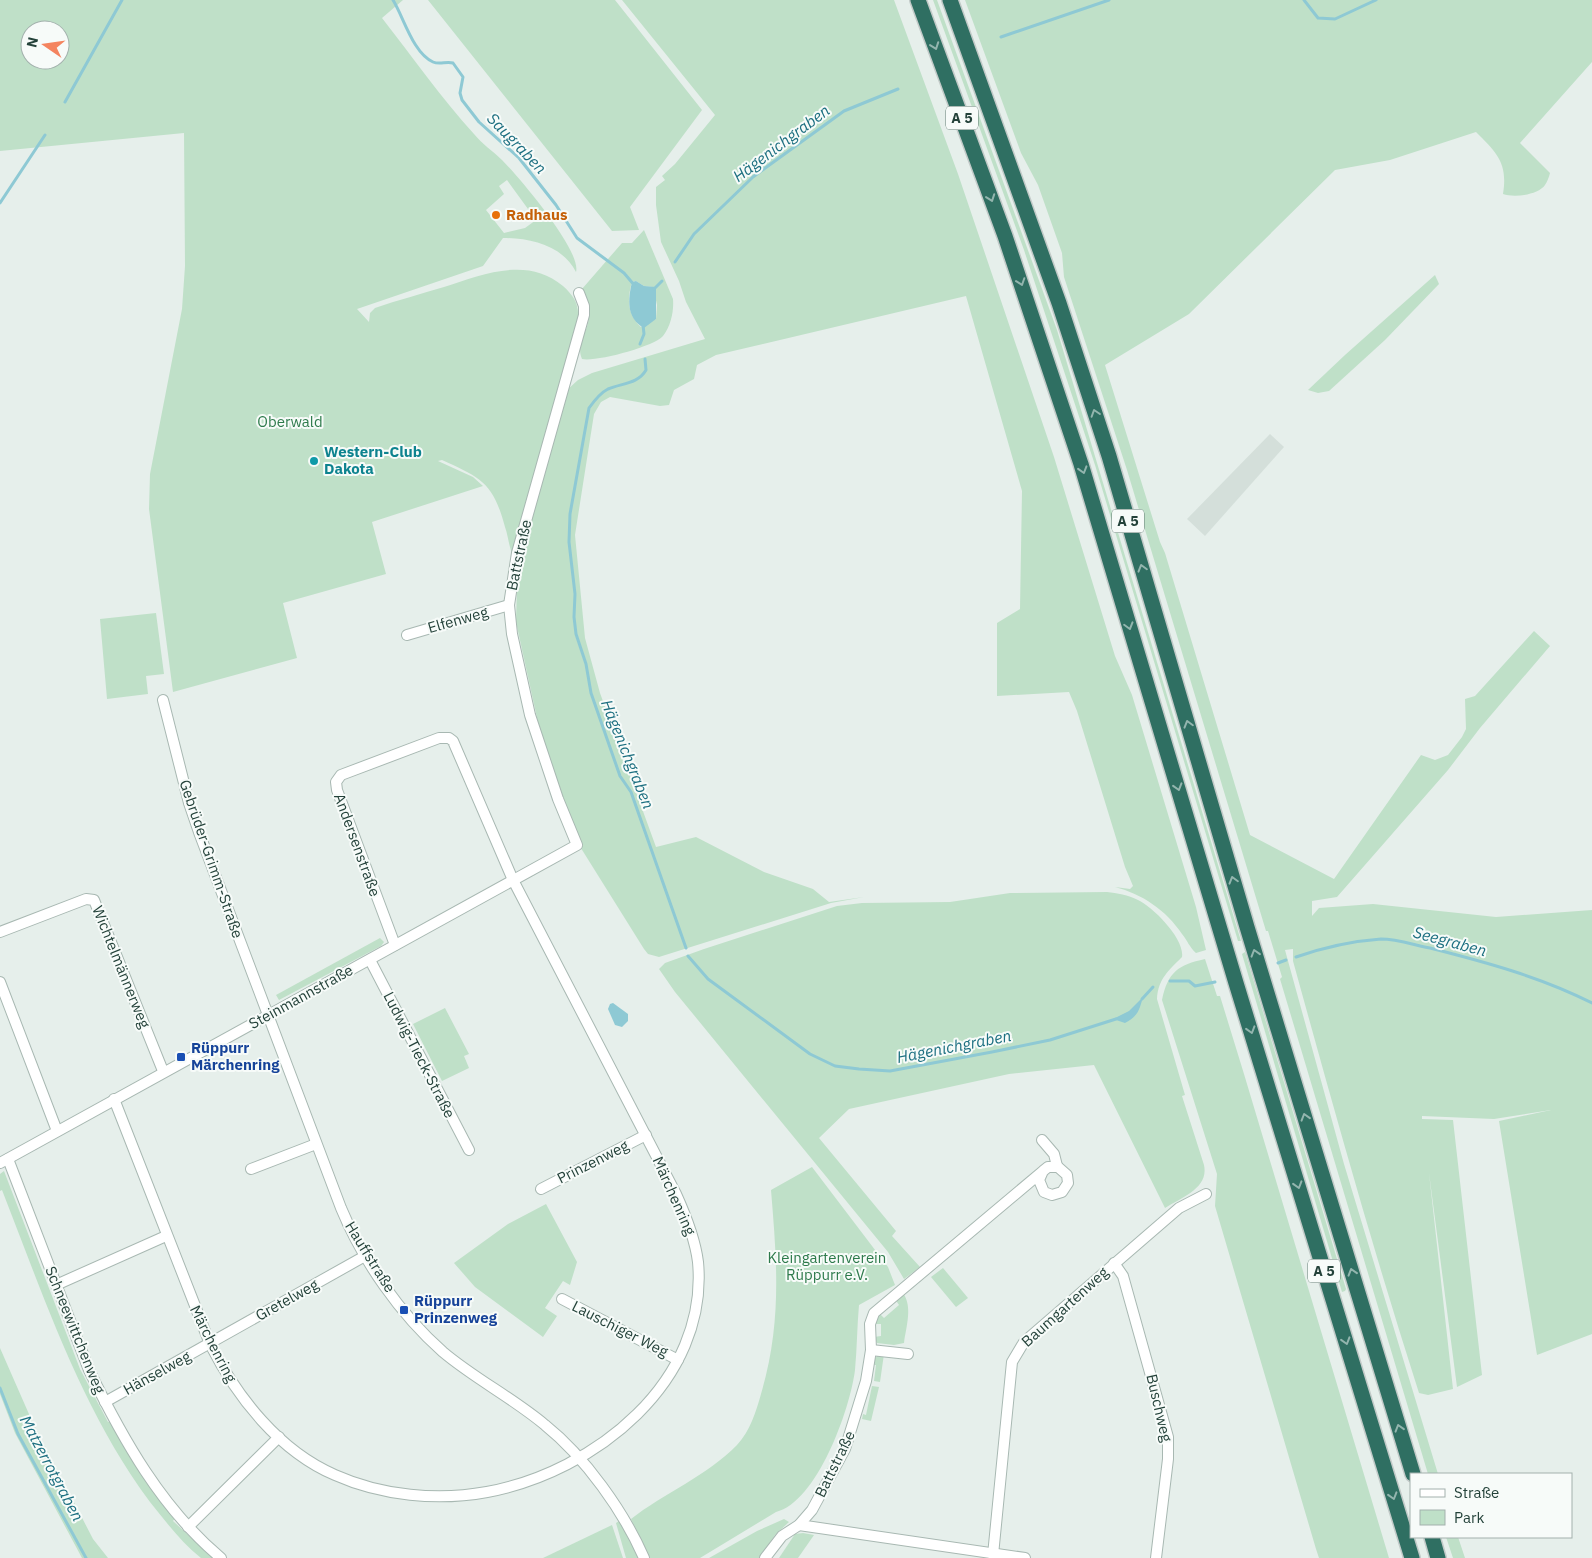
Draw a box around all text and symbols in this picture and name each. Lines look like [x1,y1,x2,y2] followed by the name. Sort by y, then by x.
[20,20,70,70] north arrow
[22,35,42,49] text: N
[929,41,939,50] one-way arrow
[729,100,833,186] water label: Hägenichgraben
[946,106,978,130] road number: A 5
[483,108,551,178] water label: Saugraben
[985,193,995,202] one-way arrow
[506,205,568,224] place label: Radhaus
[490,209,502,221] marker: Radhaus
[1015,277,1025,286] one-way arrow
[1091,409,1101,417] one-way arrow
[257,412,323,431] park label: Oberwald
[324,442,422,478] place label: Western-Club Dakota
[308,455,320,467] marker: Western-Club Dakota
[1077,465,1087,473] one-way arrow
[1112,510,1144,532] road number: A 5
[502,518,535,592] street label: Battstraße
[1137,564,1147,573] one-way arrow
[425,602,490,637] street label: Elfenweg
[1123,621,1133,629] one-way arrow
[597,696,659,812] water label: Hägenichgraben
[1183,720,1193,729] one-way arrow
[175,777,248,941] street label: Gebrüder-Grimm-Straße
[1172,782,1182,791] one-way arrow
[330,791,385,899] street label: Andersenstraße
[1229,876,1239,885] one-way arrow
[88,903,155,1031] street label: Wichtelmännerweg
[1411,922,1489,960] water label: Seegraben
[1251,949,1261,958] one-way arrow
[245,960,356,1033] street label: Steinmannstraße
[379,988,460,1121] street label: Ludwig-Tieck-Straße
[895,1025,1013,1067] water label: Hägenichgraben
[1245,1025,1255,1034] one-way arrow
[191,1038,280,1074] place label: Rüppurr Märchenring
[175,1051,187,1063] marker: Rüppurr Märchenring
[1301,1113,1311,1121] one-way arrow
[554,1135,632,1188] street label: Prinzenweg
[649,1153,700,1238] street label: Märchenring
[1293,1181,1303,1189] one-way arrow
[341,1218,400,1296] street label: Hauffstraße
[768,1248,886,1284] park label: Kleingartenverein Rüppurr e.V.
[1308,1260,1340,1282] road number: A 5
[41,1263,110,1396] street label: Schneewittchenweg
[1017,1263,1112,1351] street label: Baumgartenweg
[1348,1268,1358,1277] one-way arrow
[252,1274,322,1325] street label: Gretelweg
[414,1291,498,1327] place label: Rüppurr Prinzenweg
[569,1296,672,1361] street label: Lauschiger Weg
[186,1302,241,1386] street label: Märchenring
[398,1304,410,1316] marker: Rüppurr Prinzenweg
[1340,1336,1350,1344] one-way arrow
[120,1346,194,1399] street label: Hänselweg
[1142,1372,1177,1444] street label: Buschweg
[16,1412,88,1524] water label: Matzerrotgraben
[1395,1424,1405,1432] one-way arrow
[810,1427,859,1500] street label: Battstraße
[1410,1473,1572,1538] legend
[1454,1483,1499,1502] text: Straße
[1388,1492,1398,1500] one-way arrow
[1454,1508,1484,1527] text: Park

